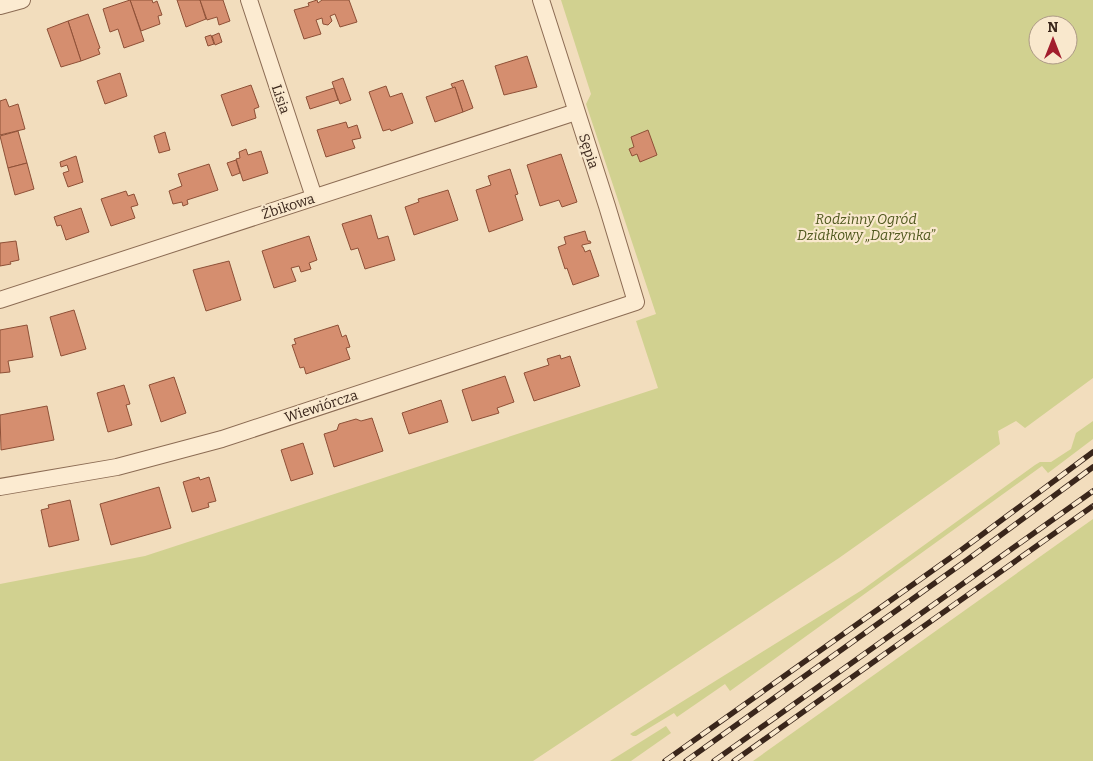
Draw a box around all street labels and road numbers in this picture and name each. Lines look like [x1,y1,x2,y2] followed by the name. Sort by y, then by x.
[268,82,294,116] street label: Lisia
[575,131,602,171] street label: Sępia
[260,190,317,223] street label: Żbikowa
[282,387,360,426] street label: Wiewiórcza

